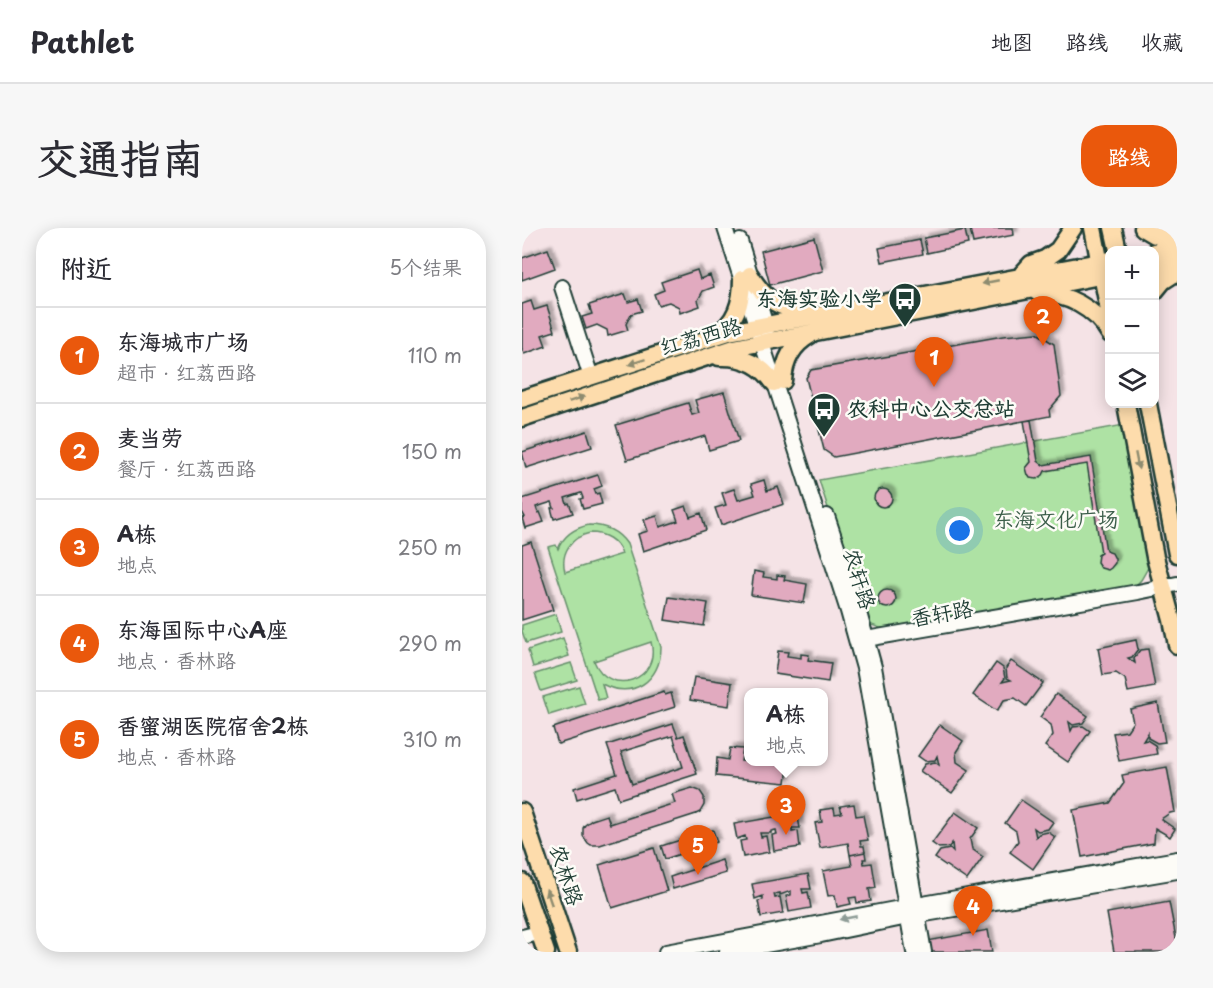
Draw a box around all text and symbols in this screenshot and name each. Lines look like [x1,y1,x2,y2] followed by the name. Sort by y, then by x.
[30,20,134,63] text: Pathlet
[991,25,1033,57] text: 地图
[1066,25,1108,57] text: 路线
[1141,25,1183,57] text: 收藏
[36,125,204,188] text: 交通指南
[1081,125,1177,187] button: 路线
[1105,246,1159,408] map controls
[1105,246,1159,300] button: +
[60,248,112,287] text: 附近
[389,252,462,282] text: 5个结果
[980,278,999,287] one-way arrow
[756,281,882,313] place label: 东海实验小学
[887,281,923,328] bus stop icon: 东海实验小学
[1024,296,1062,346] pin: 2
[1105,300,1159,354] button: −
[656,308,745,362] street label: 红荔西路
[117,324,249,357] text: 东海城市广场
[914,338,954,387] pin: 1
[75,340,84,370] text: 1
[408,340,462,370] text: 110 m
[1105,354,1159,408] button: layers
[117,357,256,387] text: 超市 · 红荔西路
[628,358,646,367] one-way arrow
[806,391,842,438] bus stop icon: 农科中心公交总站
[847,391,1015,423] place label: 农科中心公交总站
[568,394,586,403] one-way arrow
[117,420,183,453] text: 麦当劳
[72,436,87,466] text: 2
[402,436,462,466] text: 150 m
[1133,452,1142,471] one-way arrow
[117,453,256,483] text: 餐厅 · 红荔西路
[993,502,1119,534] park label: 东海文化广场
[117,516,156,549] text: A栋
[945,516,974,545] your location
[73,532,86,562] text: 3
[398,532,462,562] text: 250 m
[836,544,885,613] street label: 农轩路
[117,549,157,579] text: 地点
[908,591,975,633] street label: 香轩路
[117,612,288,645] text: 东海国际中心A座
[73,628,86,658] text: 4
[398,628,462,658] text: 290 m
[117,645,236,675] text: 地点 · 香林路
[744,688,828,766] popup
[766,696,805,729] text: A栋
[117,708,308,741] text: 香蜜湖医院宿舍2栋
[73,724,86,754] text: 5
[402,724,462,754] text: 310 m
[766,729,806,759] text: 地点
[117,741,236,771] text: 地点 · 香林路
[766,786,806,835] pin: 3
[678,826,717,875] pin: 5
[543,839,593,909] street label: 农林路
[954,886,992,936] pin: 4
[544,888,554,906] one-way arrow
[839,914,858,923] one-way arrow

